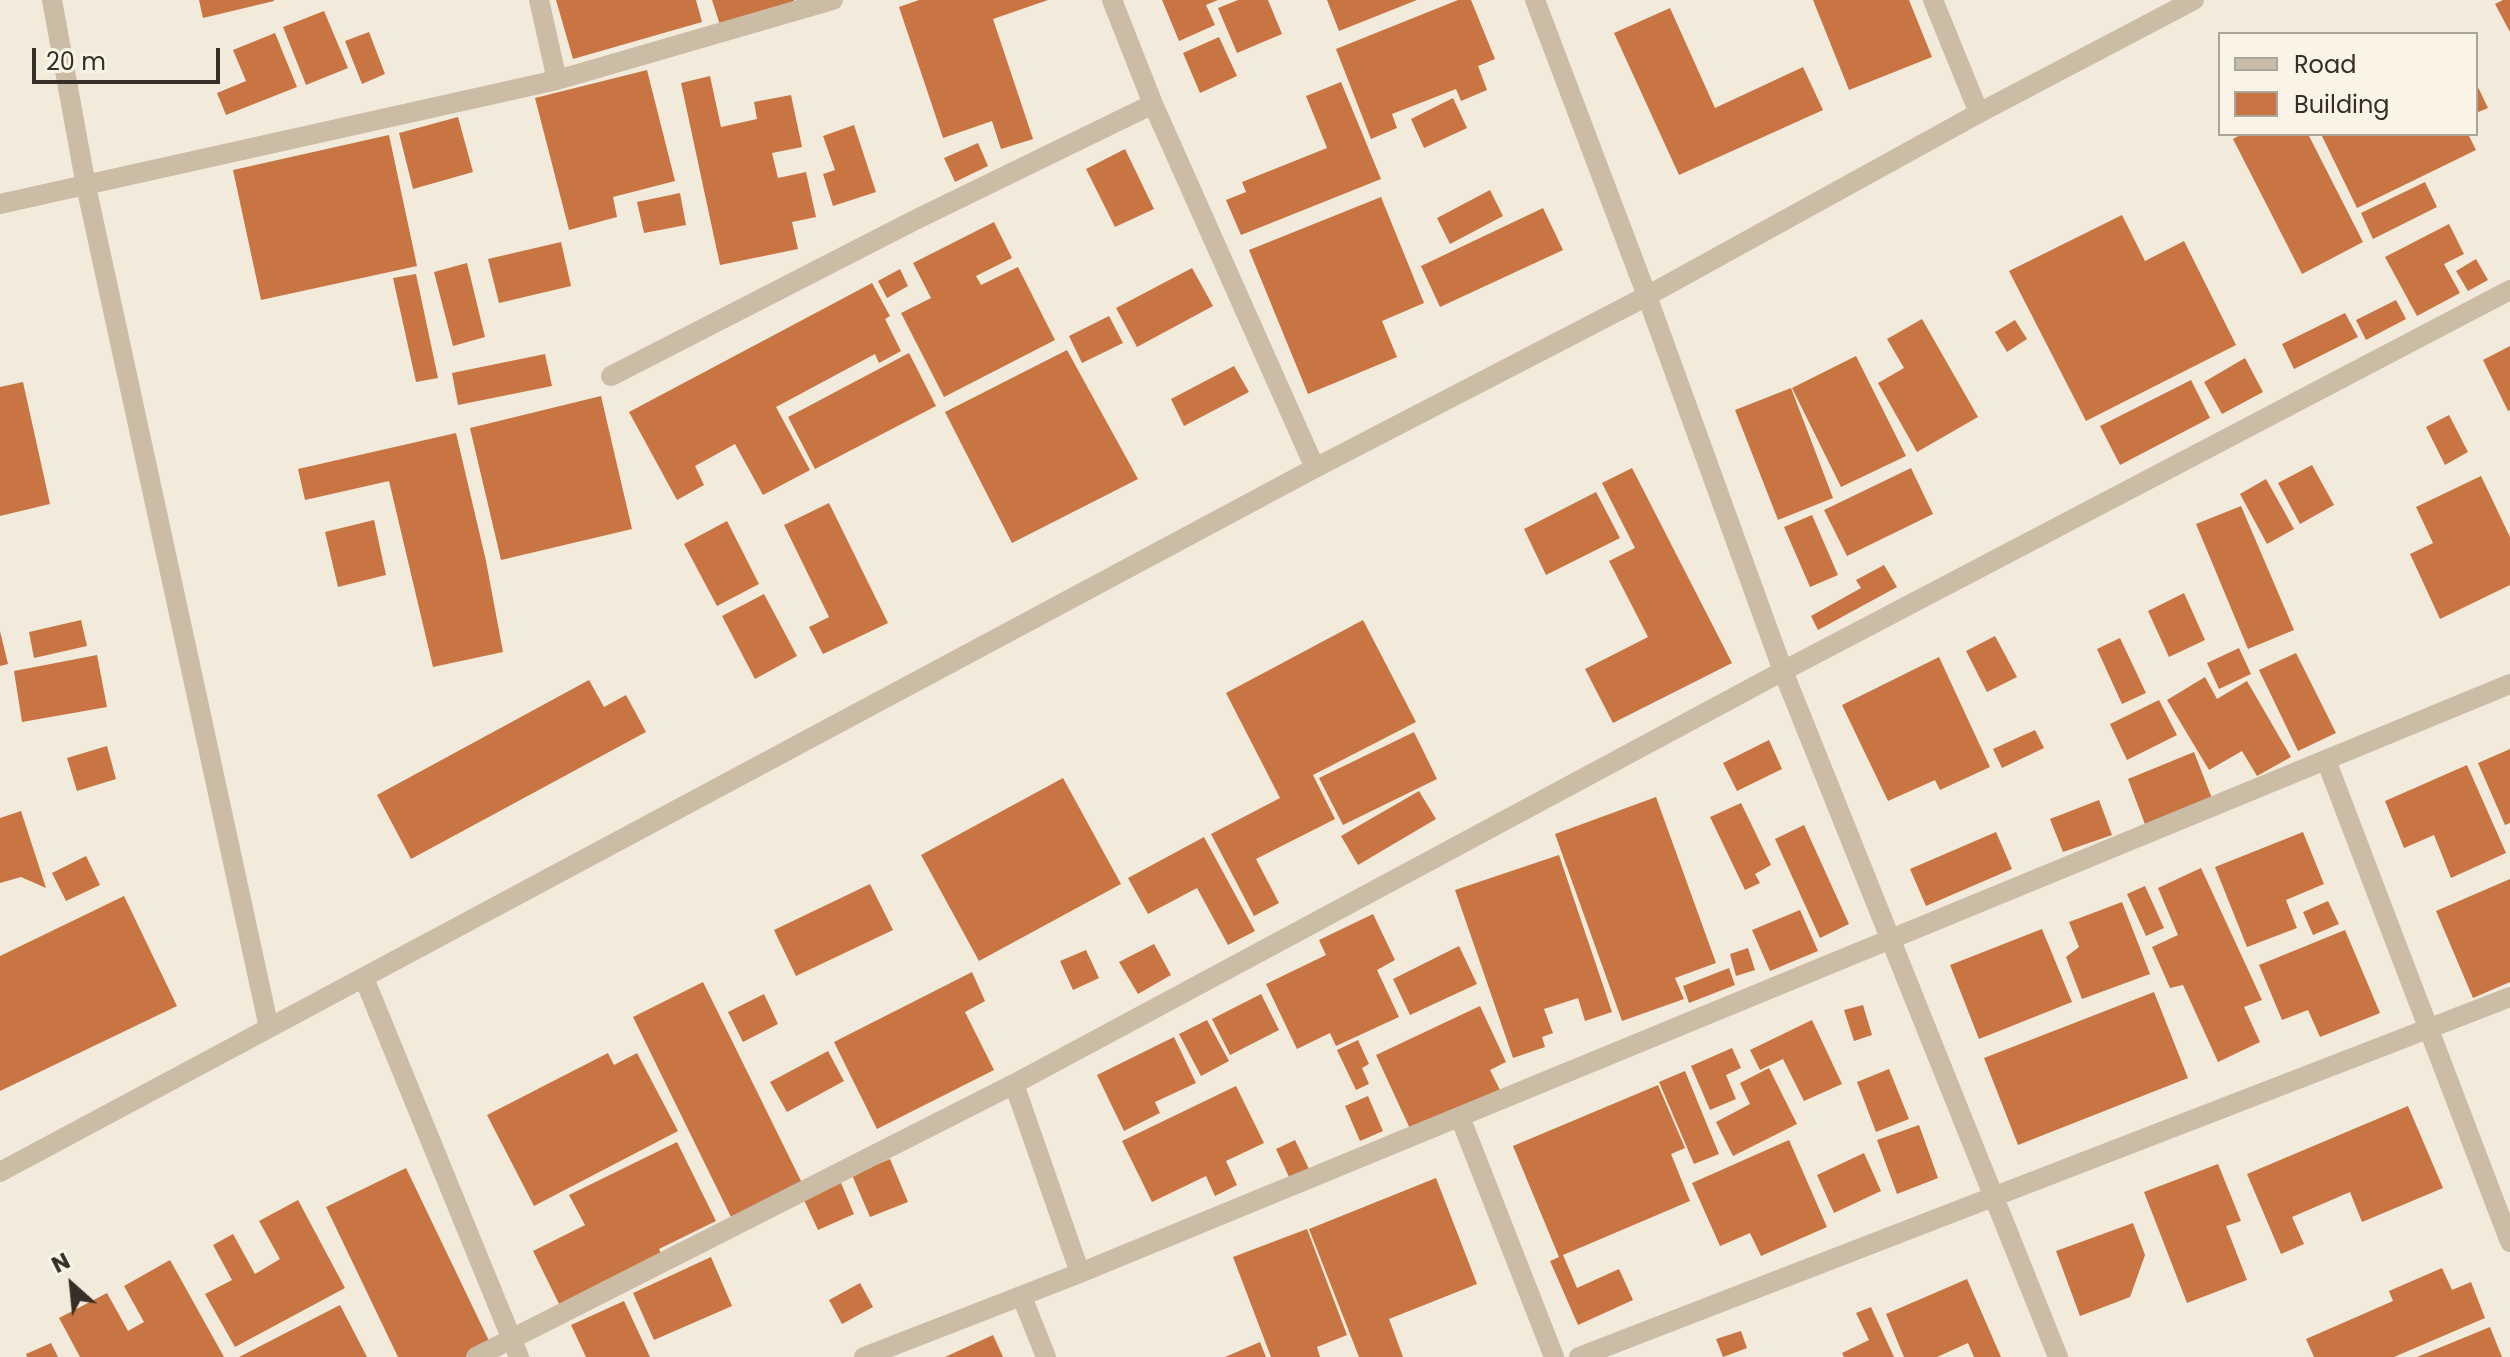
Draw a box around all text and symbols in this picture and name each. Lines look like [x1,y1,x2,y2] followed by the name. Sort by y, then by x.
[36,32,224,82] scale bar
[2218,32,2478,136] legend
[46,45,106,78] text: 20 m
[2294,48,2356,81] text: Road
[2294,88,2390,121] text: Building
[32,1245,112,1325] north arrow
[46,1246,75,1281] text: N

